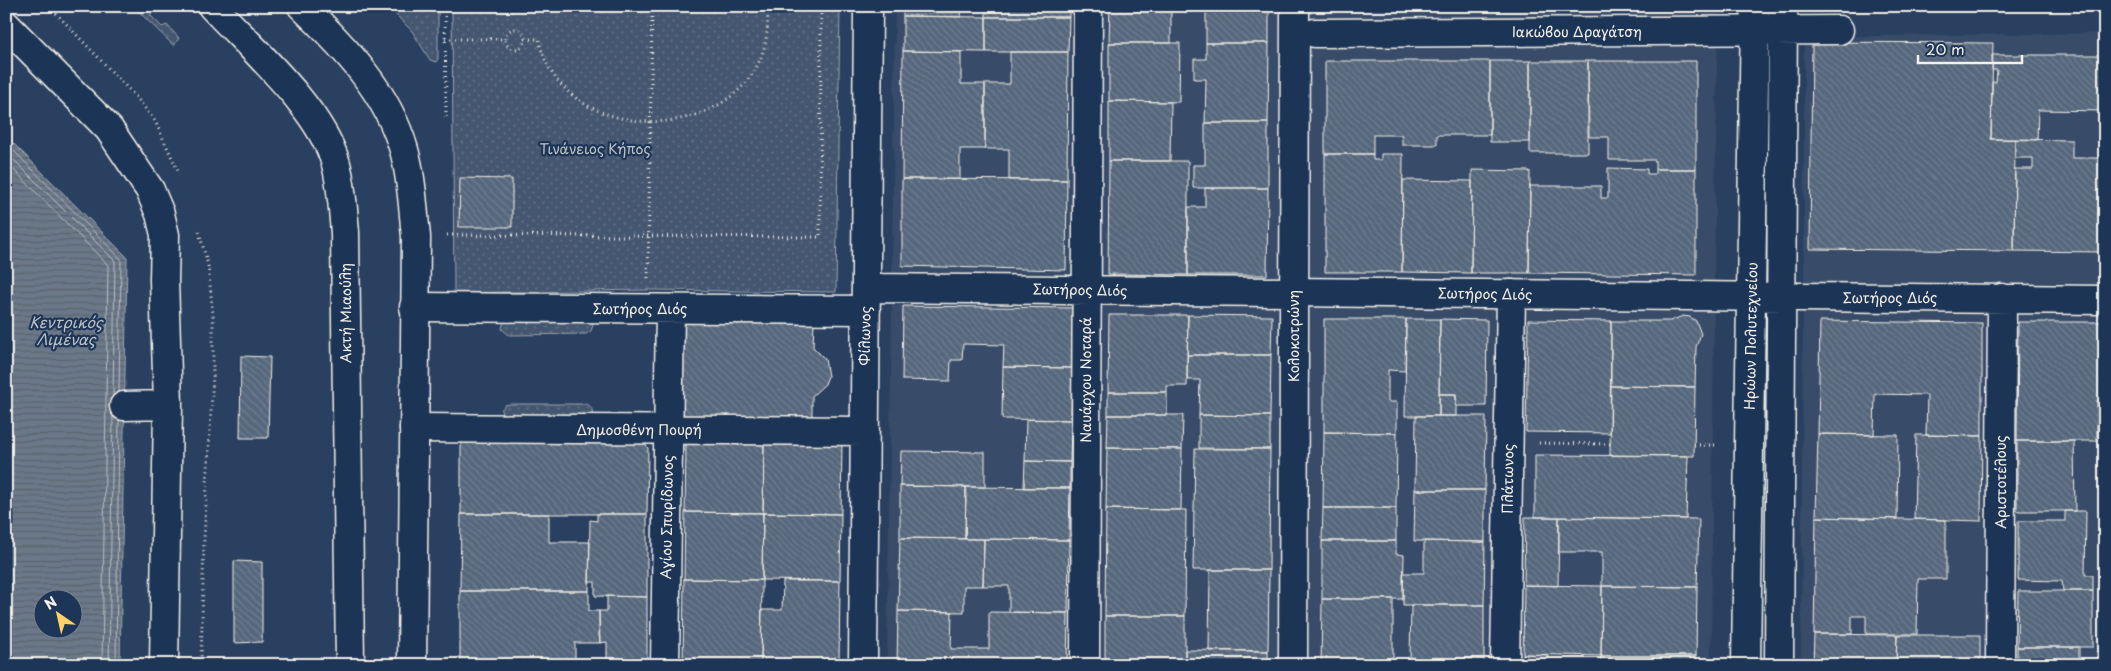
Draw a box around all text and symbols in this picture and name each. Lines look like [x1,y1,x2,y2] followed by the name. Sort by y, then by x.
[1512,21,1642,42] street label: Ιακώβου Δραγάτση
[1918,32,2022,64] scale bar
[1926,37,1965,60] text: 20 m
[539,138,651,159] park label: Τινάνειος Κήπος
[1739,262,1762,410] street label: Ηρώων Πολυτεχνείου
[335,263,356,363] street label: Ακτή Μιαούλη
[1033,278,1127,301] street label: Σωτήρος Διός
[1438,282,1532,305] street label: Σωτήρος Διός
[1843,287,1937,308] street label: Σωτήρος Διός
[1283,290,1304,382] street label: Κολοκοτρώνη
[593,298,687,319] street label: Σωτήρος Διός
[853,306,876,366] street label: Φίλωνος
[29,310,104,350] water label: Κεντρικός Λιμένας
[1075,317,1096,443] street label: Ναυάρχου Νοταρά
[576,419,702,440] street label: Δημοσθένη Πουρή
[1990,435,2011,529] street label: Αριστοτέλους
[1496,444,1519,514] street label: Πλάτωνος
[655,455,678,579] street label: Αγίου Σπυρίδωνος
[32,588,82,638] north arrow
[40,591,61,615] text: N

